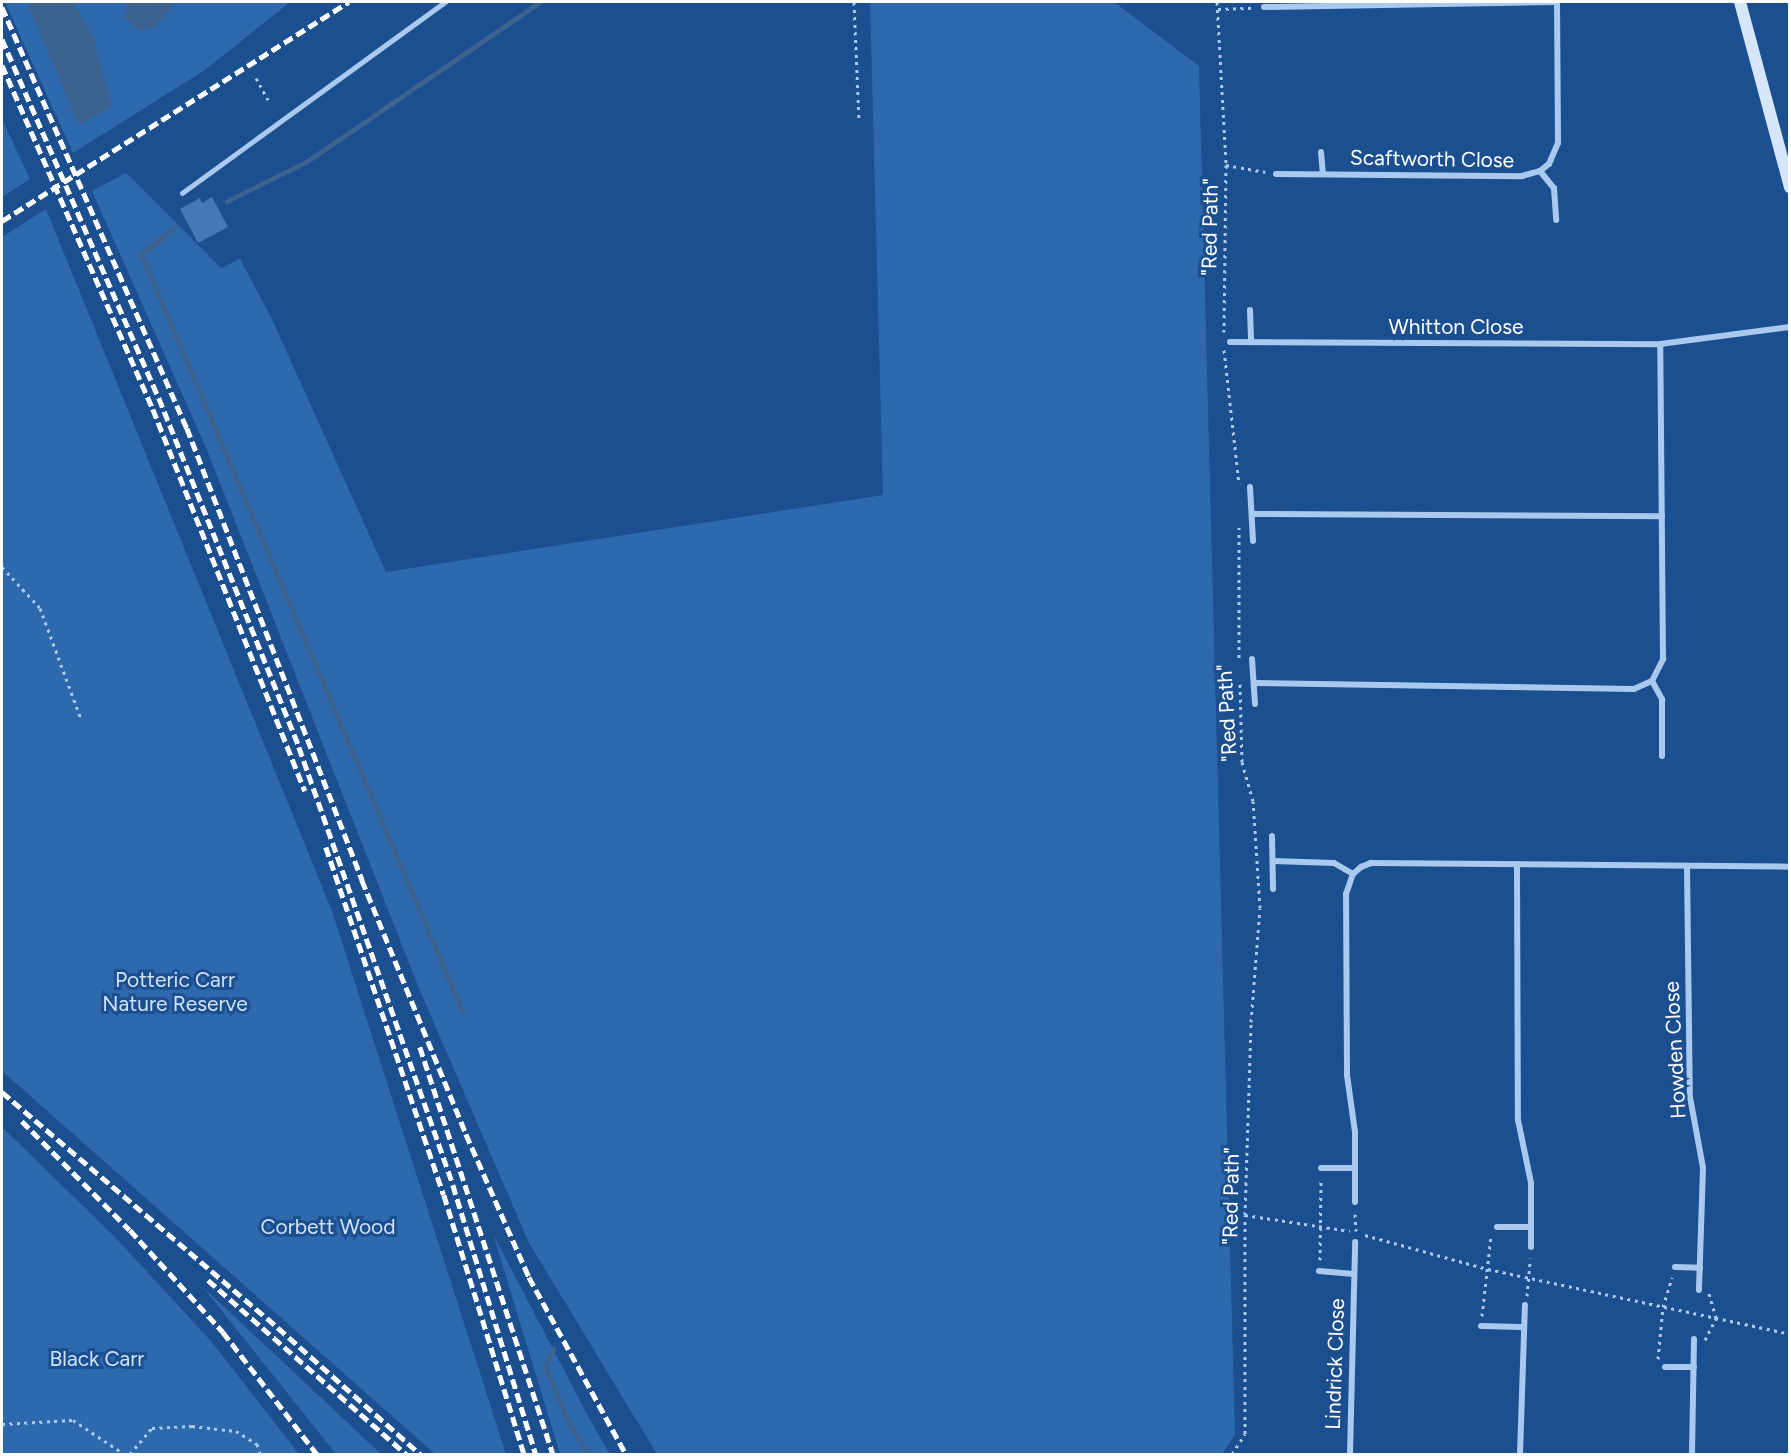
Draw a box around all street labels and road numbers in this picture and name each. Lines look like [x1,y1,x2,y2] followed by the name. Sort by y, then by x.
[1350,145,1514,173] street label: Scaftworth Close
[1197,178,1223,276] street label: "Red Path"
[1389,314,1523,340] street label: Whitton Close
[1212,663,1242,763] street label: "Red Path"
[1659,981,1691,1119] street label: Howden Close
[1218,1147,1244,1245] street label: "Red Path"
[1320,1298,1350,1430] street label: Lindrick Close

